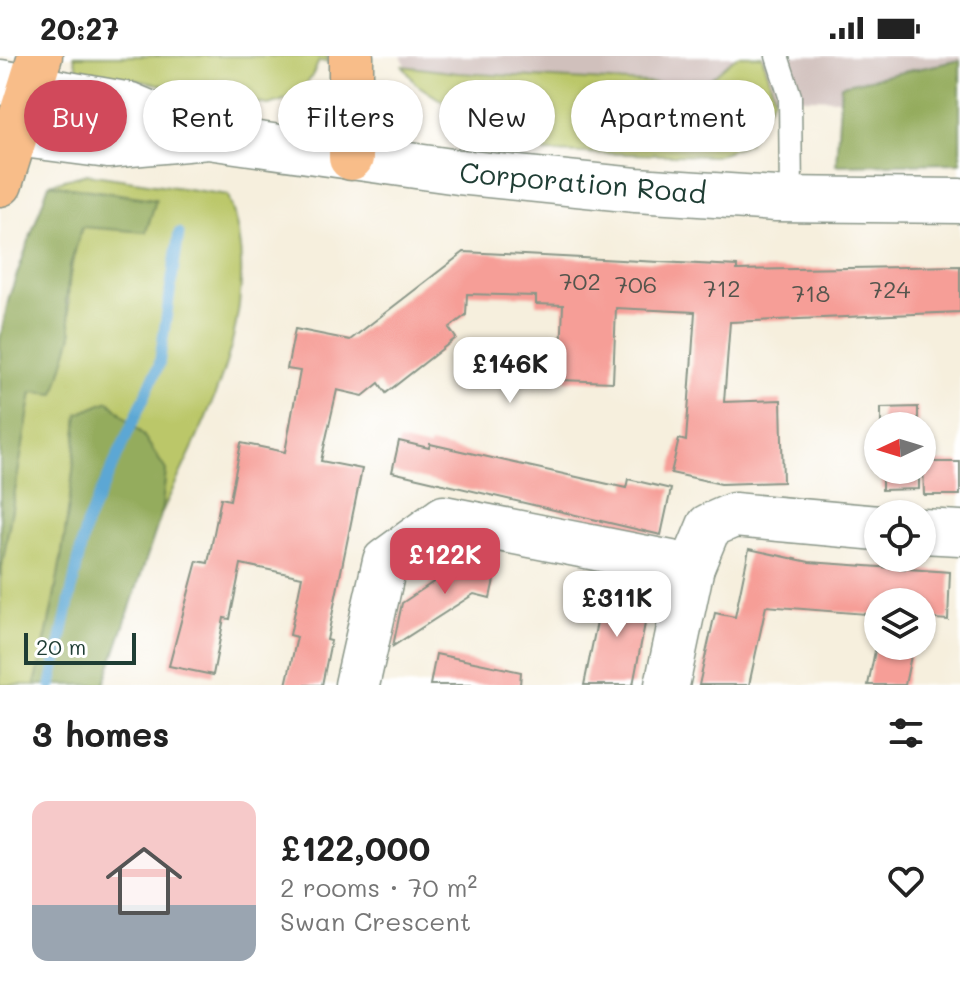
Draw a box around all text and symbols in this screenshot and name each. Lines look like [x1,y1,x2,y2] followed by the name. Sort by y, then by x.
[40,8,119,48] text: 20:27
[24,80,127,152] chip: Buy
[143,80,262,152] chip: Rent
[278,80,423,152] chip: Filters
[439,80,555,152] chip: New
[571,80,775,152] chip: Apartment
[458,153,708,211] street label: Corporation Road
[559,265,601,296] house number: 702
[615,268,657,299] house number: 706
[703,272,741,303] house number: 712
[870,273,910,304] house number: 724
[792,277,830,308] house number: 718
[454,337,566,405] pin: £146K
[471,346,549,380] text: £146K
[864,412,936,484] north arrow
[864,412,936,660] map controls
[864,500,936,572] button: locate
[389,528,501,596] pin: £122K
[408,537,482,571] text: £122K
[561,571,673,639] pin: £311K
[581,580,653,614] text: £311K
[864,588,936,660] button: layers
[24,629,136,665] scale bar
[36,632,86,661] text: 20 m
[32,711,169,756] text: 3 homes
[884,711,928,755] icon: filters
[280,825,430,870] text: £122,000
[96,833,192,929] icon: home
[884,859,928,903] icon: heart
[280,870,477,904] text: 2 rooms · 70 m²
[280,904,471,938] text: Swan Crescent

